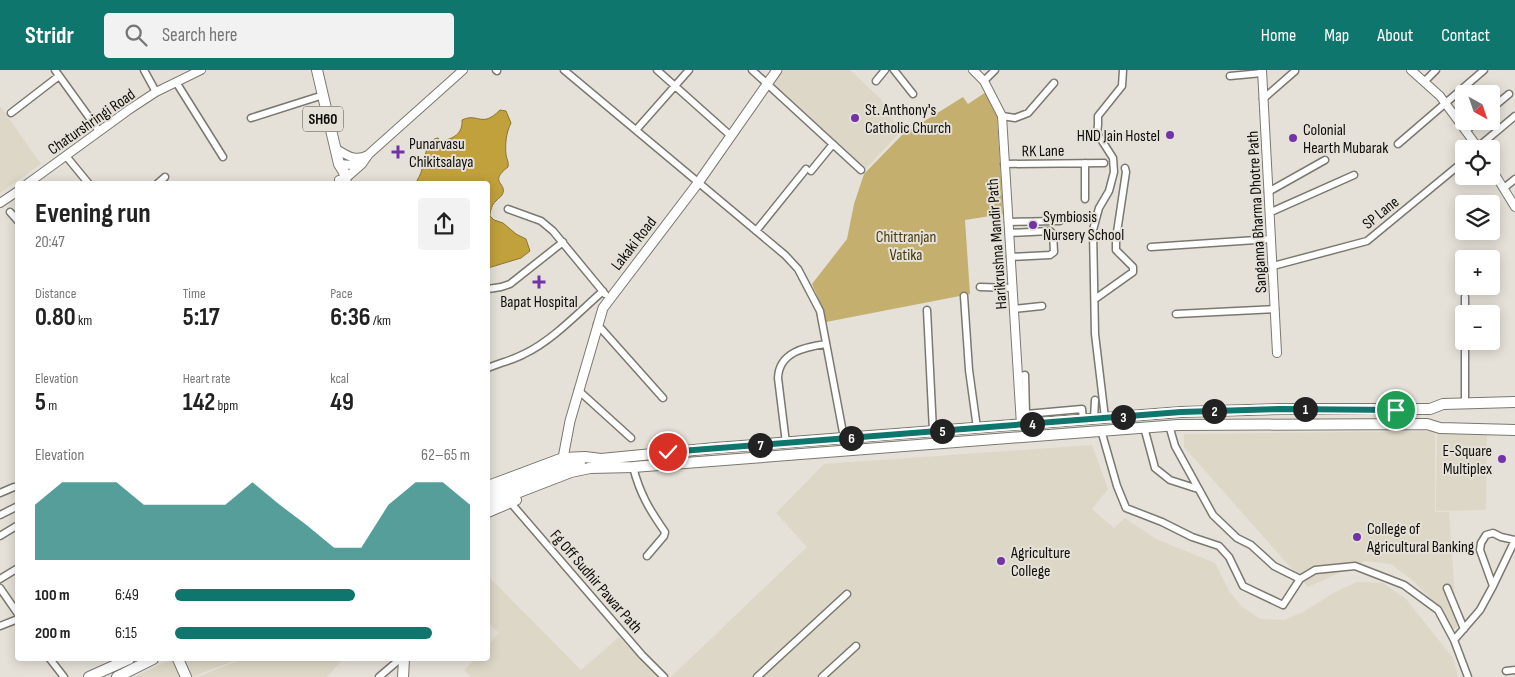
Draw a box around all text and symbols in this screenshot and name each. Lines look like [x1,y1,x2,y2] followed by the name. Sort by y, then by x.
[104,13,454,58] search box
[25,21,74,50] text: Stridr
[122,21,150,49] icon: search
[162,24,237,47] text: Search here
[1261,25,1296,46] text: Home
[1324,25,1349,46] text: Map
[1377,25,1413,46] text: About
[1441,25,1490,46] text: Contact
[45,85,139,159] street label: Chaturshringi Road
[1455,85,1500,130] north arrow
[1455,85,1500,350] map controls
[865,101,951,138] place label: St. Anthony's Catholic Church
[303,106,343,132] road number: SH60
[849,112,861,124] marker: St. Anthony's Catholic Church
[1303,121,1388,158] place label: Colonial Hearth Mubarak
[1077,127,1160,146] place label: HND Jain Hostel
[1164,129,1176,141] marker: HND Jain Hostel
[1244,130,1271,293] street label: Sanganna Bharma Dhotre Path
[1287,132,1299,144] marker: Colonial Hearth Mubarak
[409,135,473,172] place label: Punarvasu Chikitsalaya
[1455,140,1500,185] button: locate
[1022,142,1064,161] street label: RK Lane
[391,145,405,159] marker: Punarvasu Chikitsalaya
[983,178,1012,310] street label: Harikrushna Mandir Path
[1359,193,1403,234] street label: SP Lane
[1455,195,1500,240] button: layers
[35,197,151,230] text: Evening run
[418,198,470,250] button: share
[1043,208,1124,245] place label: Symbiosis Nursery School
[607,213,661,274] street label: Lakaki Road
[1027,219,1039,231] marker: Symbiosis Nursery School
[876,228,936,265] park label: Chittranjan Vatika
[35,233,65,252] text: 20:47
[1455,250,1500,295] button: +
[532,275,546,289] marker: Bapat Hospital
[35,285,76,302] text: Distance
[183,285,206,302] text: Time
[330,285,353,302] text: Pace
[500,293,578,312] place label: Bapat Hospital
[35,302,76,333] text: 0.80
[183,302,220,333] text: 5:17
[330,302,371,333] text: 6:36
[1455,305,1500,350] button: −
[76,312,92,329] text: km
[371,312,391,329] text: /km
[35,370,78,387] text: Elevation
[183,370,230,387] text: Heart rate
[330,370,349,387] text: kcal
[35,387,46,418] text: 5
[183,387,215,418] text: 142
[330,387,354,418] text: 49
[1375,389,1417,431] pin
[1292,396,1318,422] pin: 1
[1382,396,1410,424] icon: arrive
[46,397,57,414] text: m
[215,397,238,414] text: bpm
[1202,398,1226,424] pin: 2
[1303,401,1308,418] text: 1
[1211,403,1218,420] text: 2
[1110,404,1136,430] pin: 3
[1120,409,1127,426] text: 3
[1020,412,1044,436] pin: 4
[1029,416,1036,433] text: 4
[930,418,954,444] pin: 5
[939,423,946,440] text: 5
[838,426,864,450] pin: 6
[848,430,855,447] text: 6
[647,431,689,473] pin
[748,432,772,458] pin: 7
[757,437,764,454] text: 7
[654,438,682,466] icon: check
[1443,442,1492,479] place label: E-Square Multiplex
[35,446,84,465] text: Elevation
[421,446,470,465] text: 62–65 m
[1496,453,1508,465] marker: E-Square Multiplex
[1366,520,1474,557] place label: College of Agricultural Banking
[546,526,646,638] street label: Fg Off Sudhir Pawar Path
[1351,531,1363,543] marker: College of Agricultural Banking
[1010,544,1070,581] place label: Agriculture College
[995,555,1007,567] marker: Agriculture College
[35,586,70,605] text: 100 m
[115,586,139,605] text: 6:49
[35,624,70,643] text: 200 m
[115,624,137,643] text: 6:15

